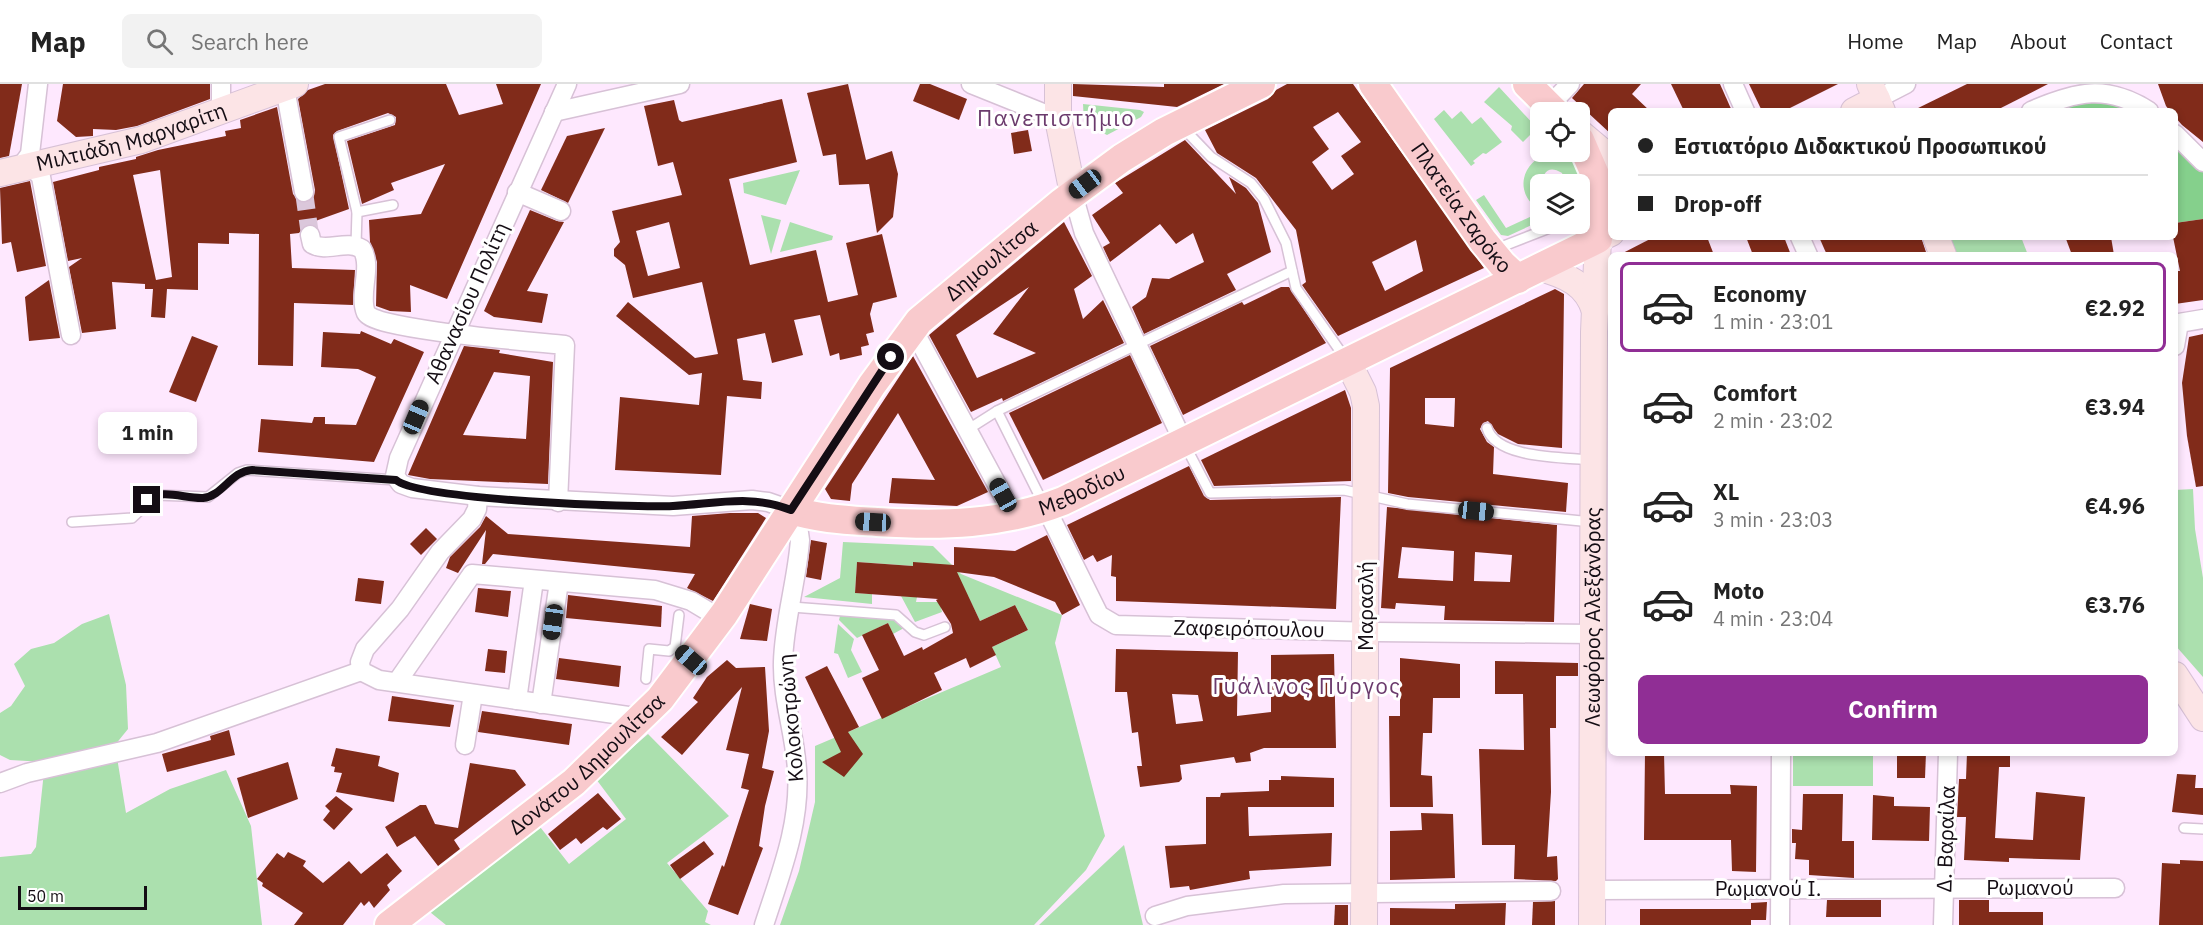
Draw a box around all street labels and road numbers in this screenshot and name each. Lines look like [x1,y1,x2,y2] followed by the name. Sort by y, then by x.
[33,95,230,177] street label: Μιλτιάδη Μαργαρίτη
[1405,136,1518,279] street label: Πλατεία Σαρόκο
[938,213,1043,307] street label: Δημουλίτσα
[418,217,514,388] street label: Αθανασίου Πολίτη
[1034,458,1130,522] street label: Μεθοδίου
[1578,507,1606,727] street label: Λεωφόρος Αλεξάνδρας
[1351,561,1379,651] street label: Μαρασλή
[1173,613,1325,643] street label: Ζαφειρόπουλου
[770,653,810,783] street label: Κολοκοτρώνη
[502,687,670,841] street label: Δονάτου Δημουλίτσα
[1929,785,1961,893] street label: Δ. Βαραίλα
[1986,873,2074,901] street label: Ρωμανού
[1715,874,1821,902] street label: Ρωμανού Ι.

